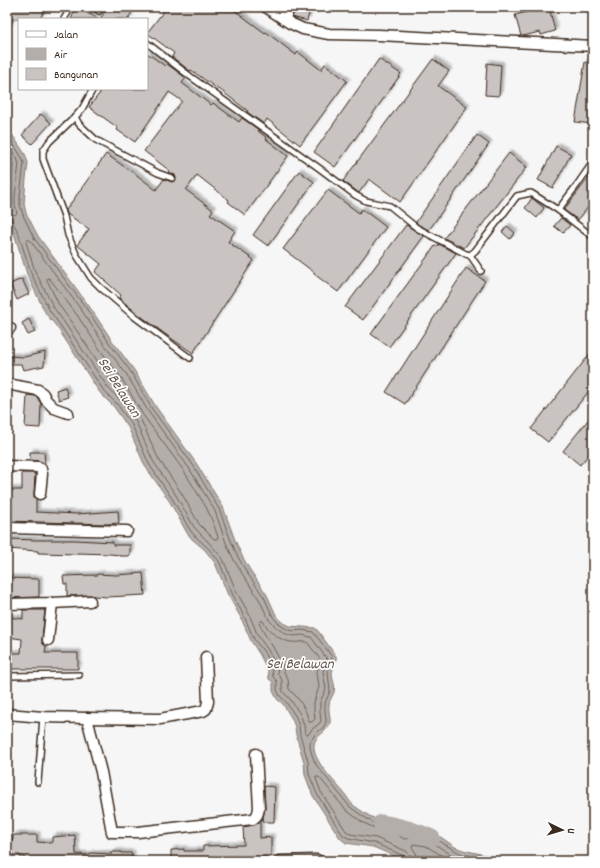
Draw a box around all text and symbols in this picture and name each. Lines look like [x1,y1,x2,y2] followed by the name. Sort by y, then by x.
[18,18,148,90] legend
[54,27,78,44] text: Jalan
[54,47,68,64] text: Air
[54,67,98,84] text: Bangunan
[91,354,146,423] water label: Sei Belawan
[266,654,335,676] water label: Sei Belawan
[542,810,582,850] north arrow
[562,827,578,834] text: U

